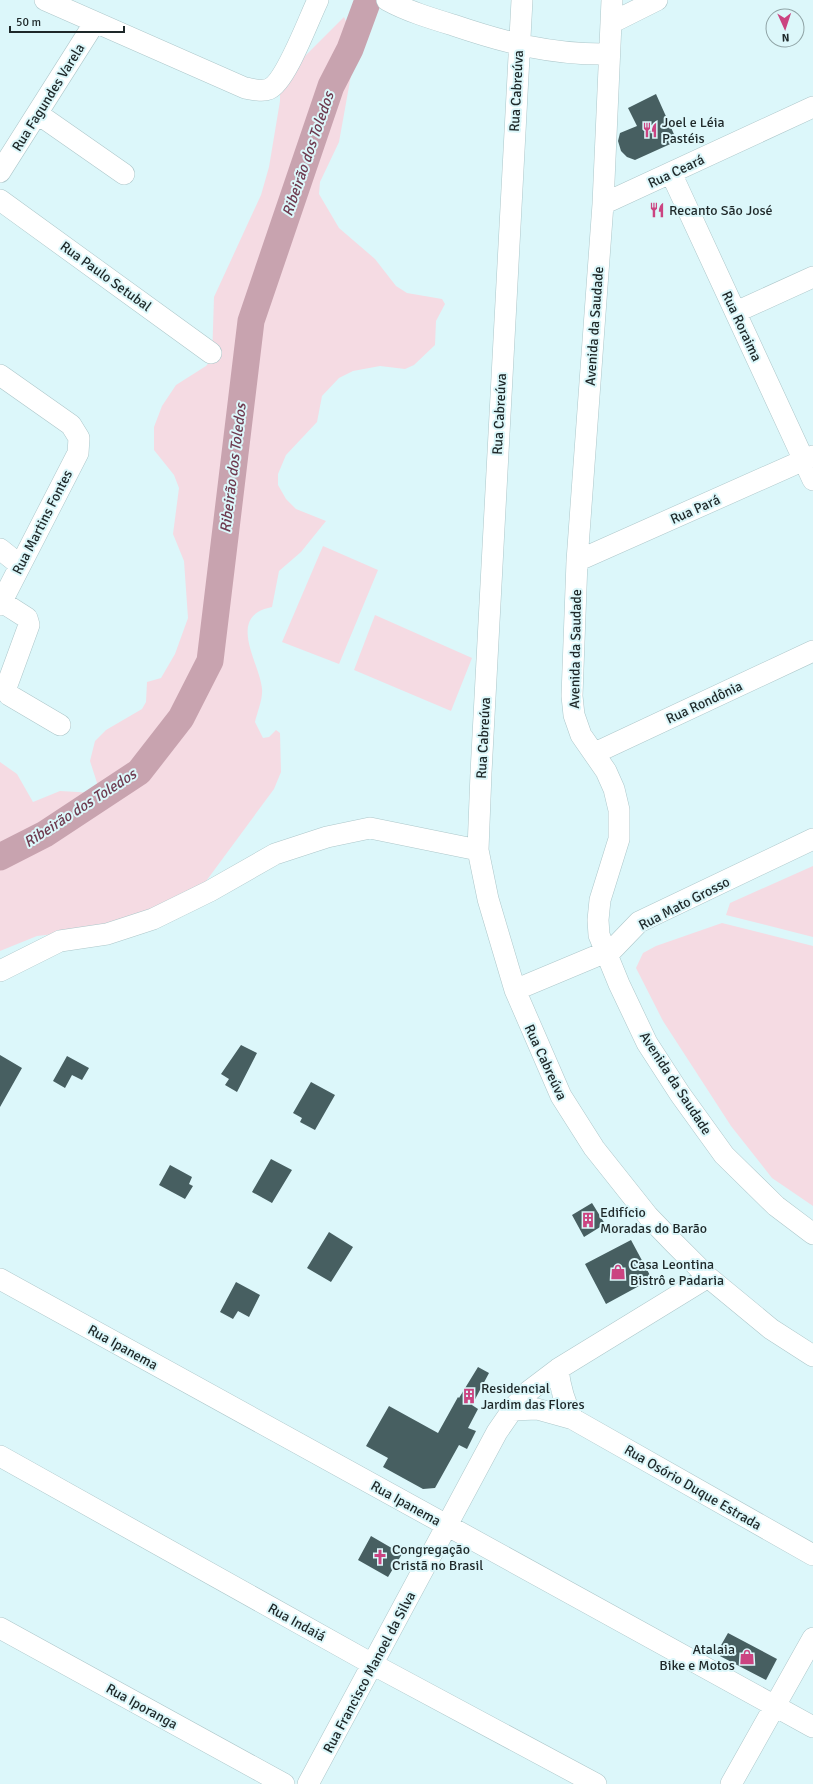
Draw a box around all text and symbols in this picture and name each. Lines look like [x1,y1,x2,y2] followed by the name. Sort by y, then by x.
[10,8,124,34] scale bar
[765,8,805,48] north arrow
[16,15,41,30] text: 50 m
[781,31,790,44] text: N
[8,40,88,154] street label: Rua Fagundes Varela
[506,50,527,132] street label: Rua Cabreúva
[278,88,338,218] water label: Ribeirão dos Toledos
[662,114,725,147] place label: Joel e Léia Pastéis
[641,121,659,139] restaurant icon: Joel e Léia Pastéis
[645,151,707,192] street label: Rua Ceará
[648,201,666,219] restaurant icon: Recanto São José
[669,202,773,219] place label: Recanto São José
[57,238,155,315] street label: Rua Paulo Setubal
[582,266,607,386] street label: Avenida da Saudade
[718,288,765,364] street label: Rua Roraima
[489,373,510,455] street label: Rua Cabreúva
[216,401,250,534] water label: Ribeirão dos Toledos
[9,467,76,577] street label: Rua Martins Fontes
[668,491,723,528] street label: Rua Pará
[566,589,585,709] street label: Avenida da Saudade
[663,677,745,728] street label: Rua Rondônia
[473,697,494,779] street label: Rua Cabreúva
[20,764,141,851] water label: Ribeirão dos Toledos
[636,873,733,934] street label: Rua Mato Grosso
[521,1022,571,1103] street label: Rua Cabreúva
[636,1028,715,1138] street label: Avenida da Saudade
[600,1204,707,1237] place label: Edifício Moradas do Barão
[579,1211,597,1229] building icon: Edifício Moradas do Barão
[630,1256,724,1289] place label: Casa Leontina Bistrô e Padaria
[609,1263,627,1281] shop icon: Casa Leontina Bistrô e Padaria
[85,1321,161,1374] street label: Rua Ipanema
[481,1380,585,1413] place label: Residencial Jardim das Flores
[460,1387,478,1405] building icon: Residencial Jardim das Flores
[621,1441,764,1534] street label: Rua Osório Duque Estrada
[368,1477,444,1530] street label: Rua Ipanema
[392,1541,483,1574] place label: Congregação Cristã no Brasil
[371,1548,389,1566] church icon: Congregação Cristã no Brasil
[320,1589,419,1756] street label: Rua Francisco Manoel da Silva
[265,1600,328,1645] street label: Rua Indaiá
[659,1641,735,1674] place label: Atalaia Bike e Motos
[738,1648,756,1666] shop icon: Atalaia Bike e Motos
[103,1680,180,1733] street label: Rua Iporanga

